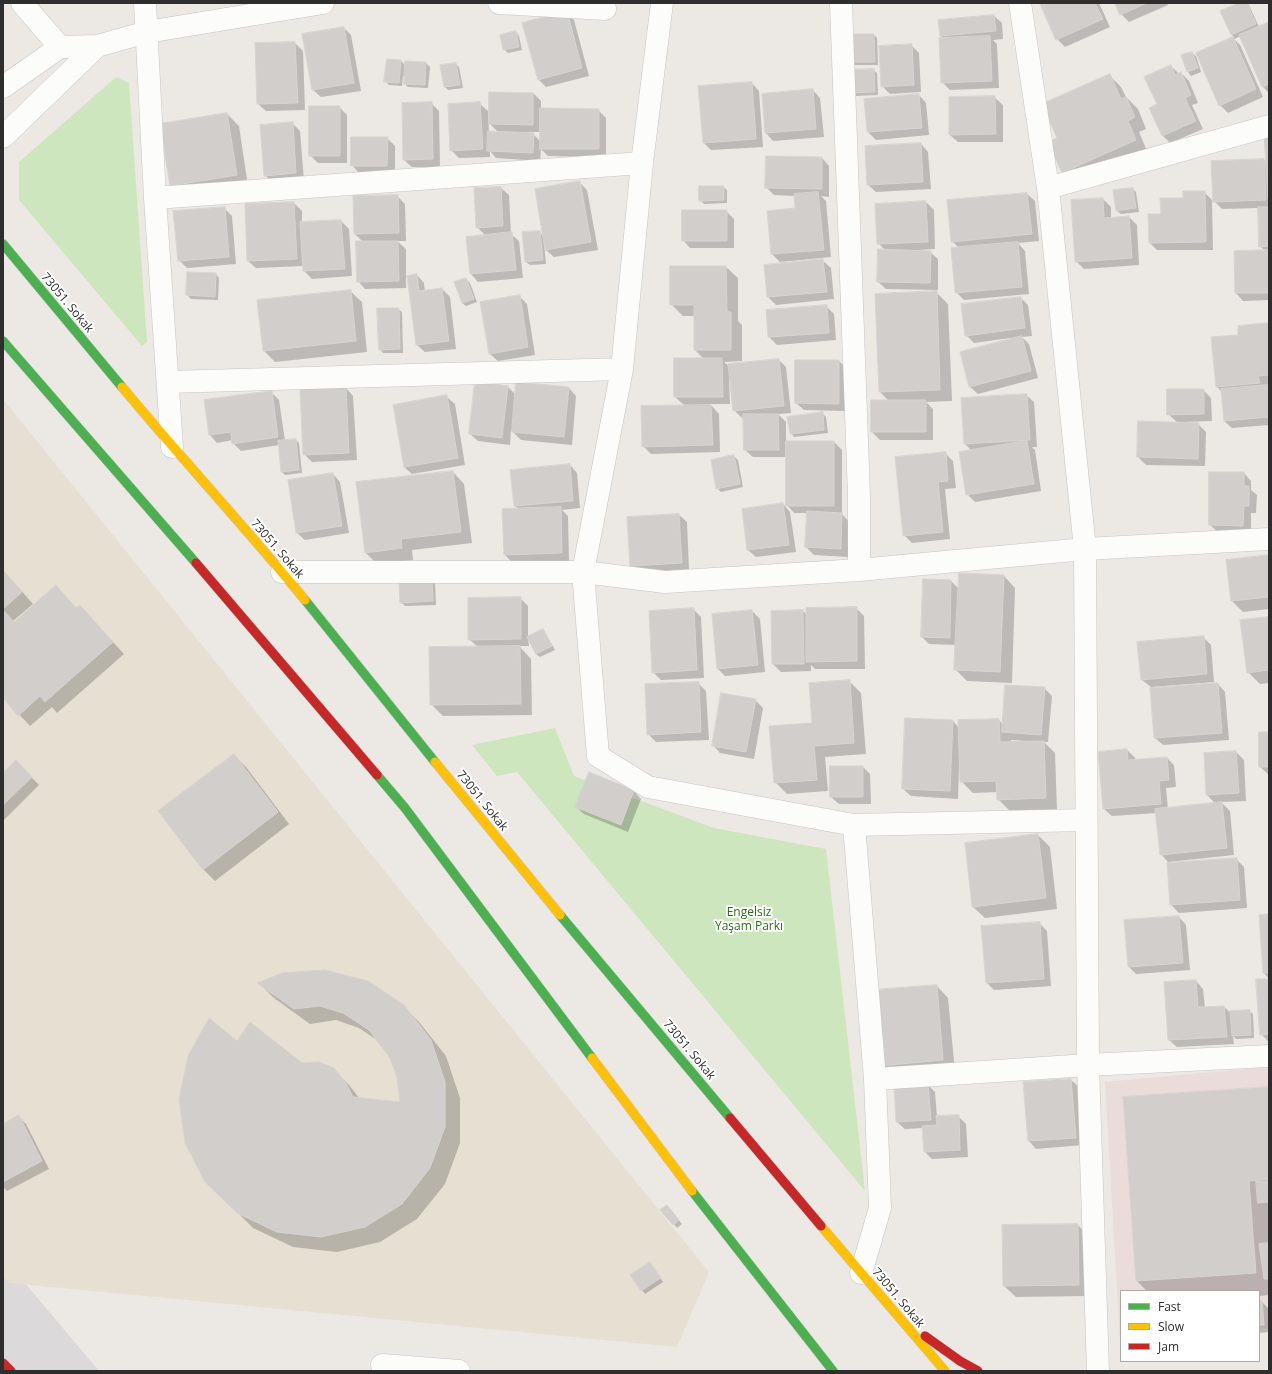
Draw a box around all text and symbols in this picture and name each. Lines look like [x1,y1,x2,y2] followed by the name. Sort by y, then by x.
[38,270,96,336] street label: 73051. Sokak
[247,516,307,582] street label: 73051. Sokak
[453,768,511,834] street label: 73051. Sokak
[715,906,783,934] park label: Engelsiz Yaşam Parkı
[660,1017,718,1083] street label: 73051. Sokak
[869,1265,927,1331] street label: 73051. Sokak
[1120,1290,1260,1362] legend
[1158,1298,1181,1315] text: Fast
[1158,1318,1184,1335] text: Slow
[1158,1338,1179,1355] text: Jam

